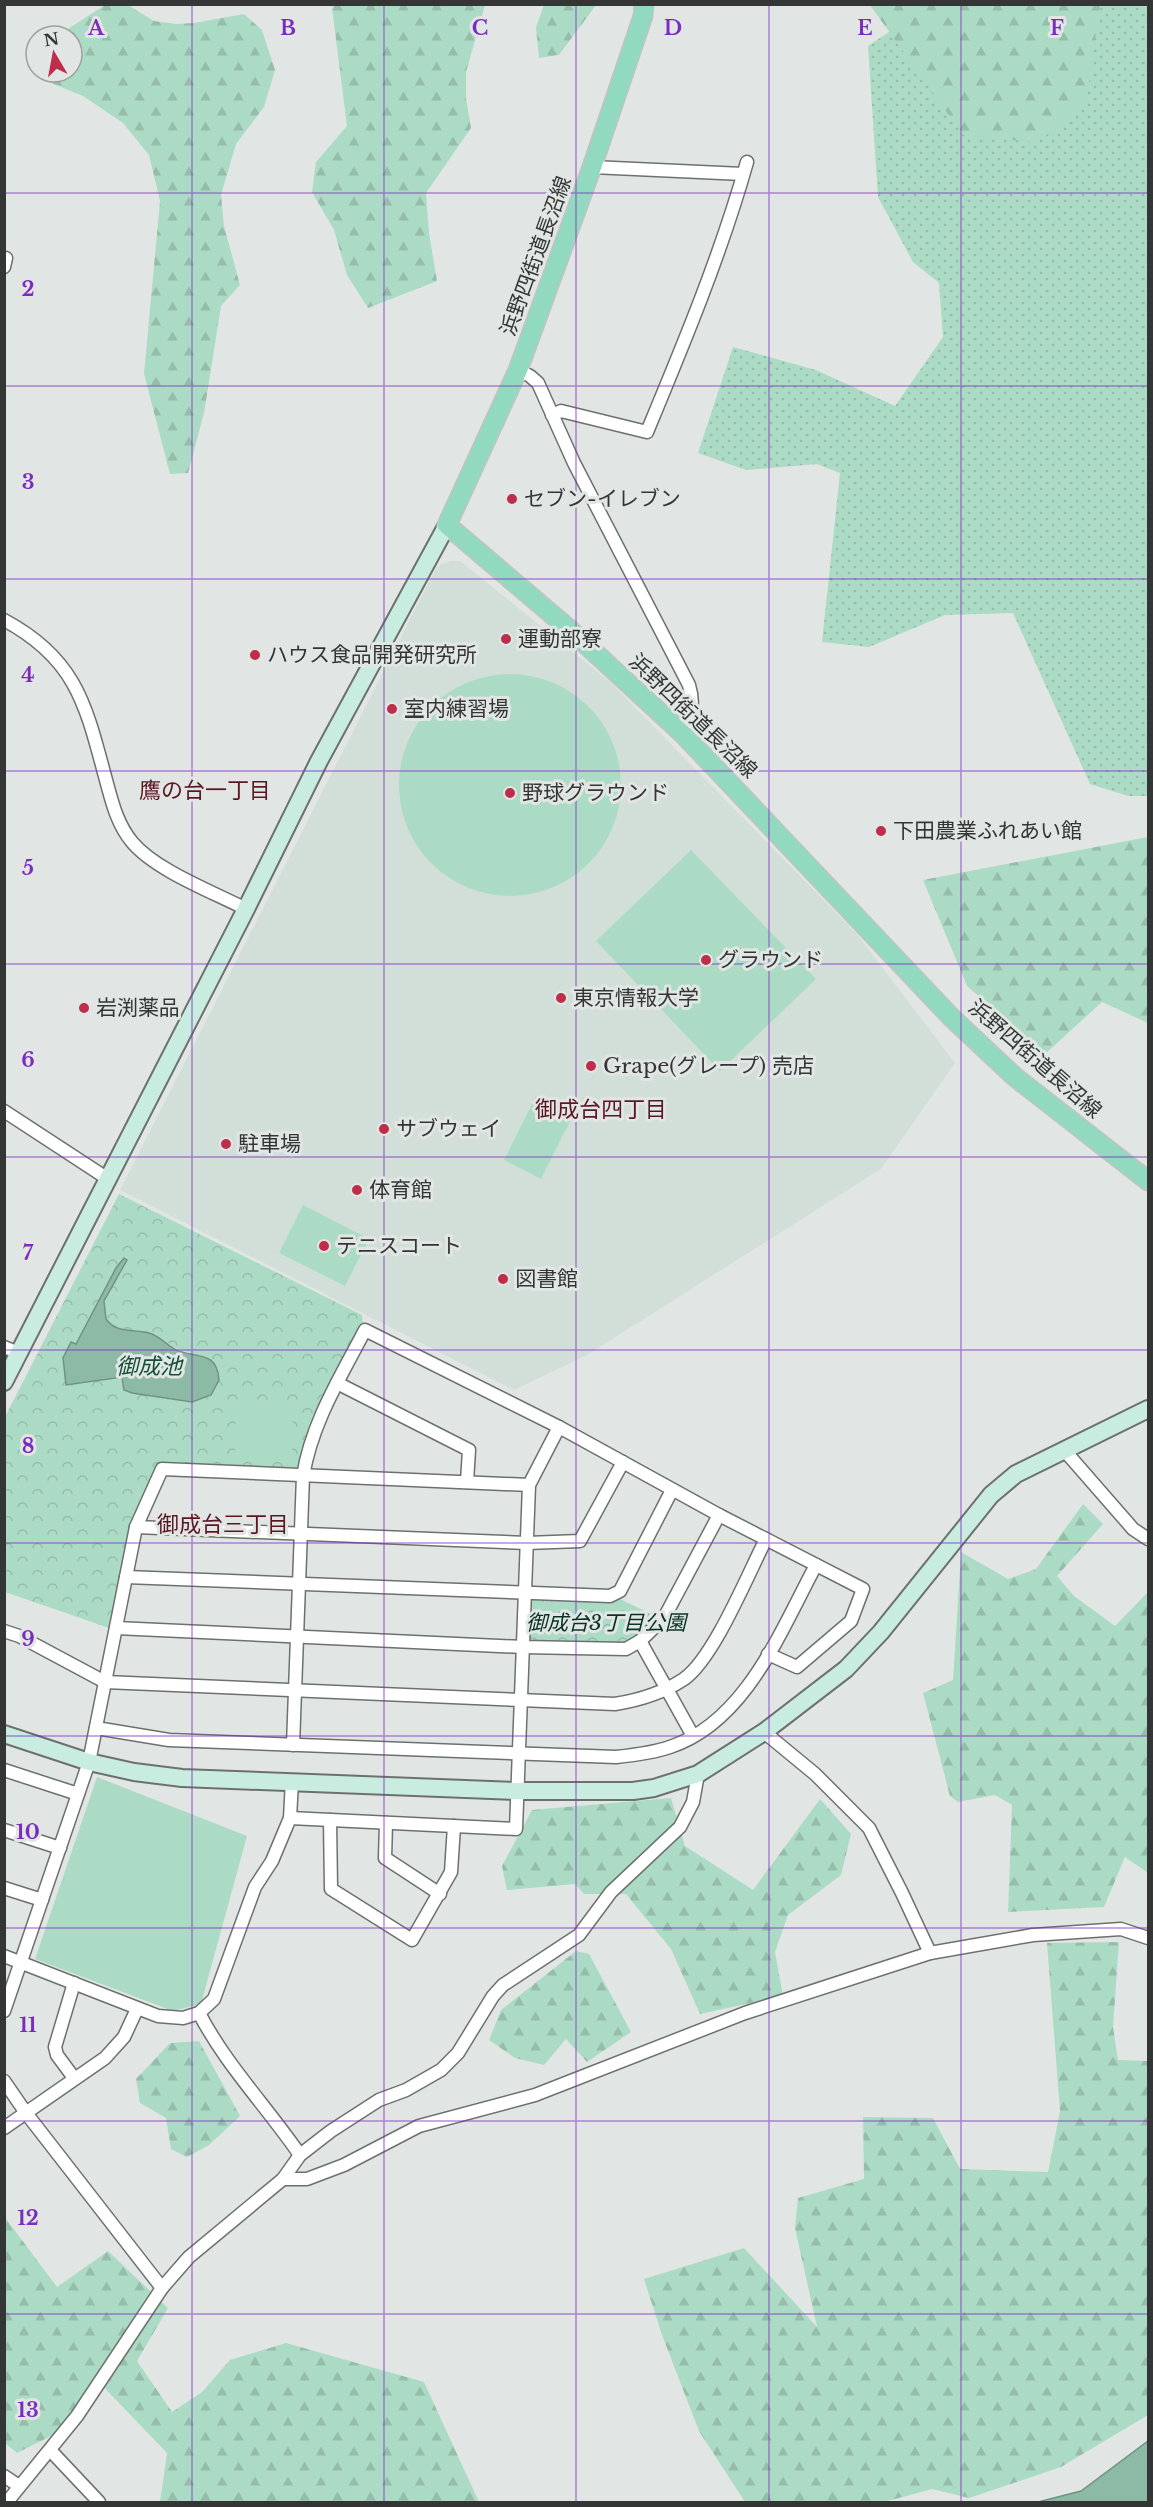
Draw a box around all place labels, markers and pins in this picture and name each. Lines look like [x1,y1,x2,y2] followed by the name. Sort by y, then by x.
[524,486,681,512] place label: セブン-イレブン
[505,492,519,506] marker: セブン-イレブン
[518,626,602,652] place label: 運動部寮
[499,632,513,646] marker: 運動部寮
[267,642,477,668] place label: ハウス食品開発研究所
[248,648,262,662] marker: ハウス食品開発研究所
[404,696,509,722] place label: 室内練習場
[385,702,399,716] marker: 室内練習場
[522,780,669,806] place label: 野球グラウンド
[503,786,517,800] marker: 野球グラウンド
[893,818,1082,844] place label: 下田農業ふれあい館
[874,824,888,838] marker: 下田農業ふれあい館
[718,947,823,973] place label: グラウンド
[699,953,713,967] marker: グラウンド
[573,985,699,1011] place label: 東京情報大学
[554,991,568,1005] marker: 東京情報大学
[96,995,180,1021] place label: 岩渕薬品
[77,1001,91,1015] marker: 岩渕薬品
[603,1053,814,1079] place label: Grape(グレープ) 売店
[584,1059,598,1073] marker: Grape(グレープ) 売店
[396,1116,501,1142] place label: サブウェイ
[377,1122,391,1136] marker: サブウェイ
[238,1131,301,1157] place label: 駐車場
[219,1137,233,1151] marker: 駐車場
[369,1177,432,1203] place label: 体育館
[350,1183,364,1197] marker: 体育館
[336,1233,462,1259] place label: テニスコート
[317,1239,331,1253] marker: テニスコート
[515,1266,578,1292] place label: 図書館
[496,1272,510,1286] marker: 図書館

